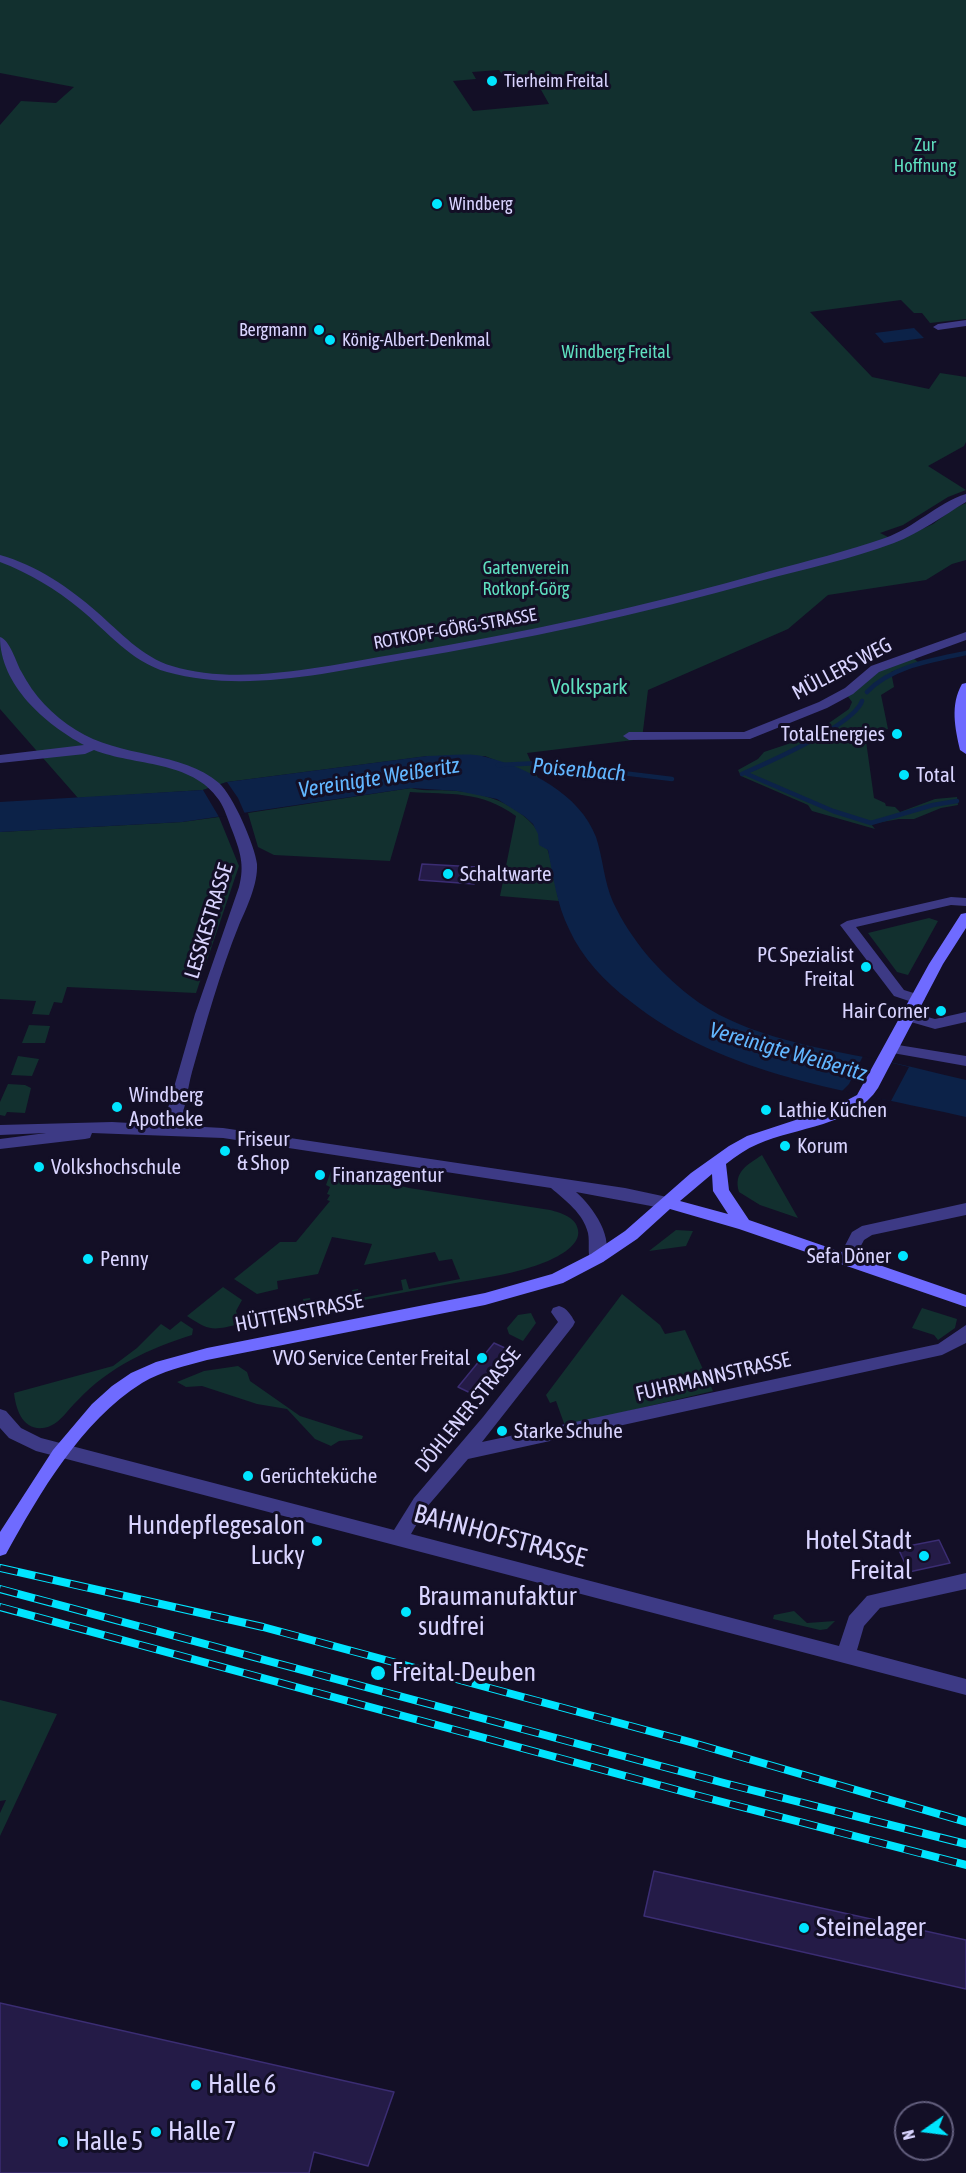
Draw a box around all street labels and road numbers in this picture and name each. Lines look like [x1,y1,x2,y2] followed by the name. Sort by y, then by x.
[372,604,538,654] street label: ROTKOPF-GÖRG-STRASSE
[788,632,896,706] street label: MÜLLERS WEG
[180,860,238,982] street label: LESSKESTRASSE
[233,1288,365,1338] street label: HÜTTENSTRASSE
[410,1342,526,1478] street label: DÖHLENER STRASSE
[633,1347,793,1407] street label: FUHRMANNSTRASSE
[410,1498,590,1574] street label: BAHNHOFSTRASSE

